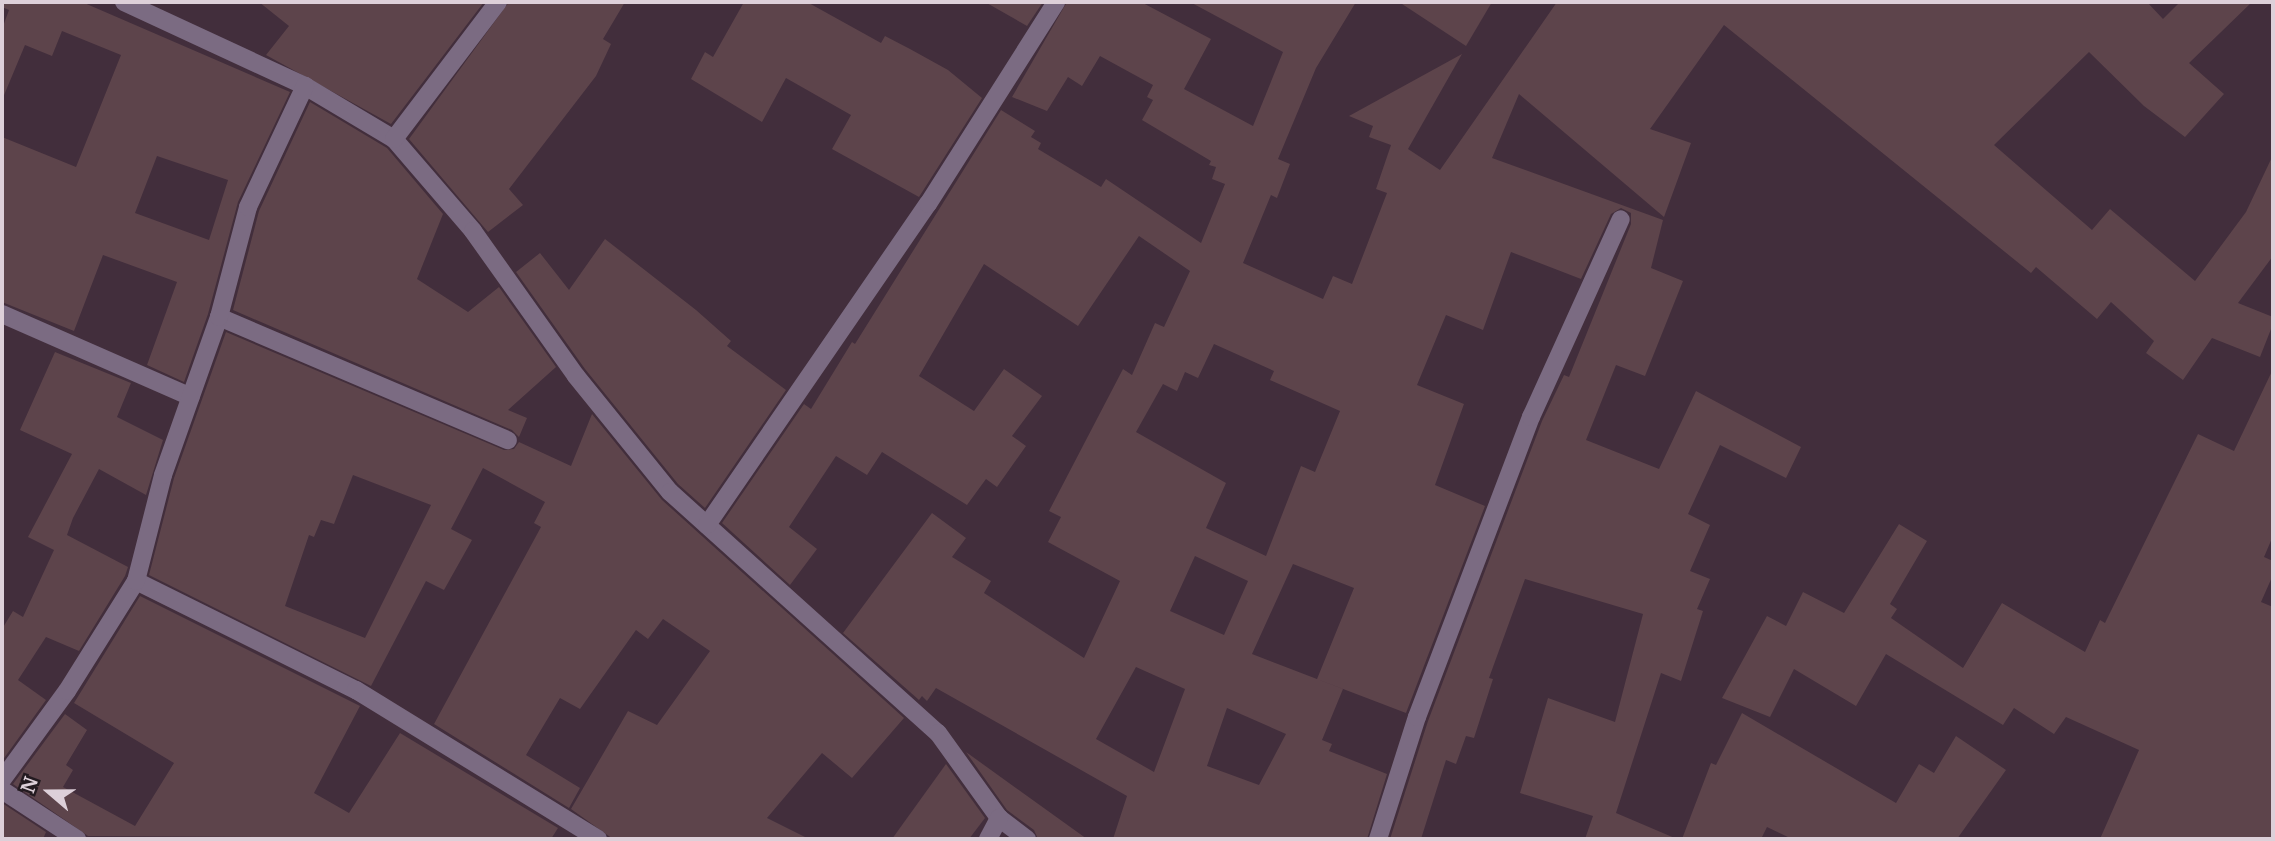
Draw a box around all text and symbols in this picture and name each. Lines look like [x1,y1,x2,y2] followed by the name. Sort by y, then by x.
[14,757,84,827] north arrow
[15,774,43,796] text: N

